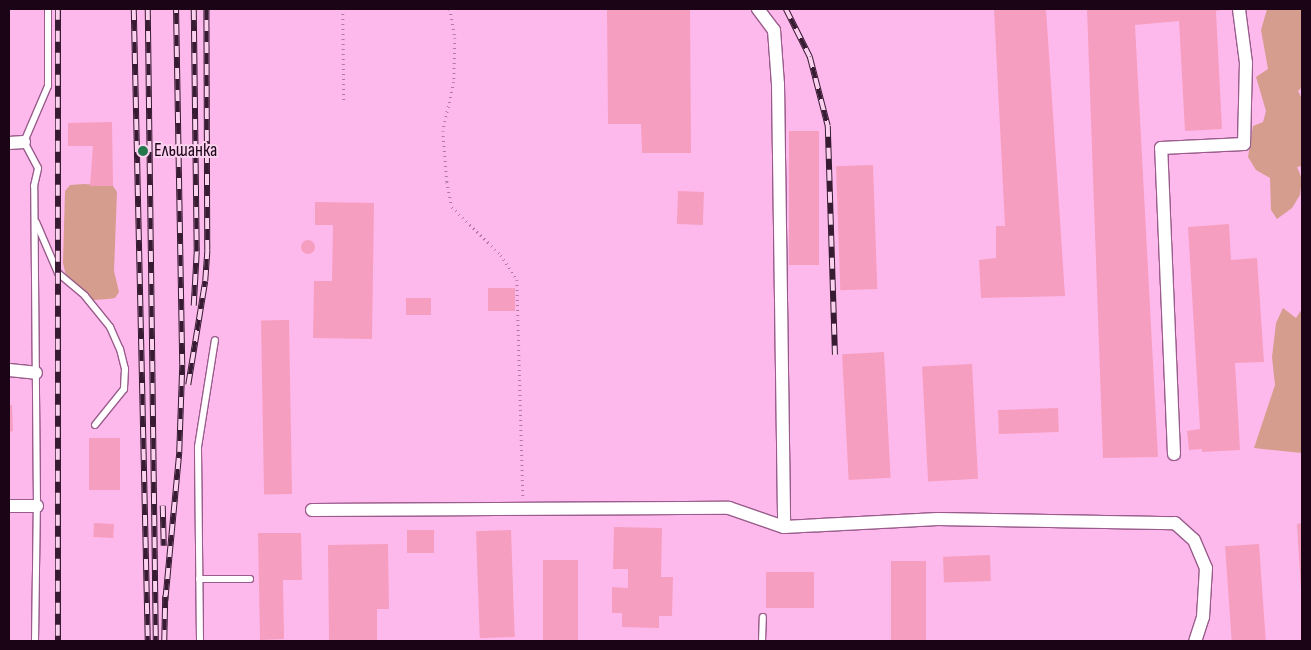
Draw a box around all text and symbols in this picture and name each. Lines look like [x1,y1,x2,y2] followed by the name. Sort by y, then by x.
[154,140,217,162] place label: Ельшанка
[136,144,150,158] marker: Ельшанка

